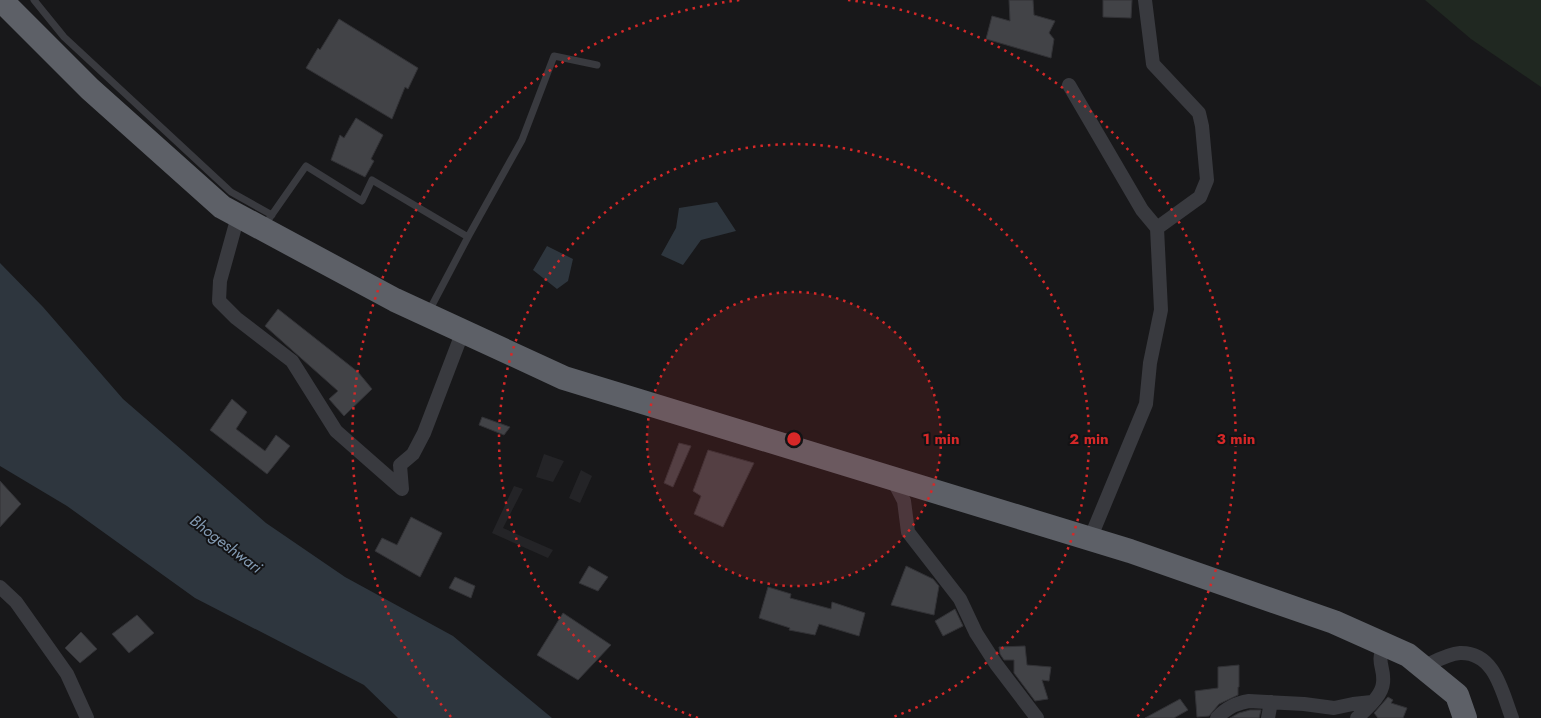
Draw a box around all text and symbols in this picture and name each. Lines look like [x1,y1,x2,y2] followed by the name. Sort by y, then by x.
[922,428,960,450] text: 1 min
[1069,428,1109,450] text: 2 min
[1217,428,1255,450] text: 3 min
[785,430,803,448] centre of rings
[185,509,268,579] water label: Bhogeshwari

